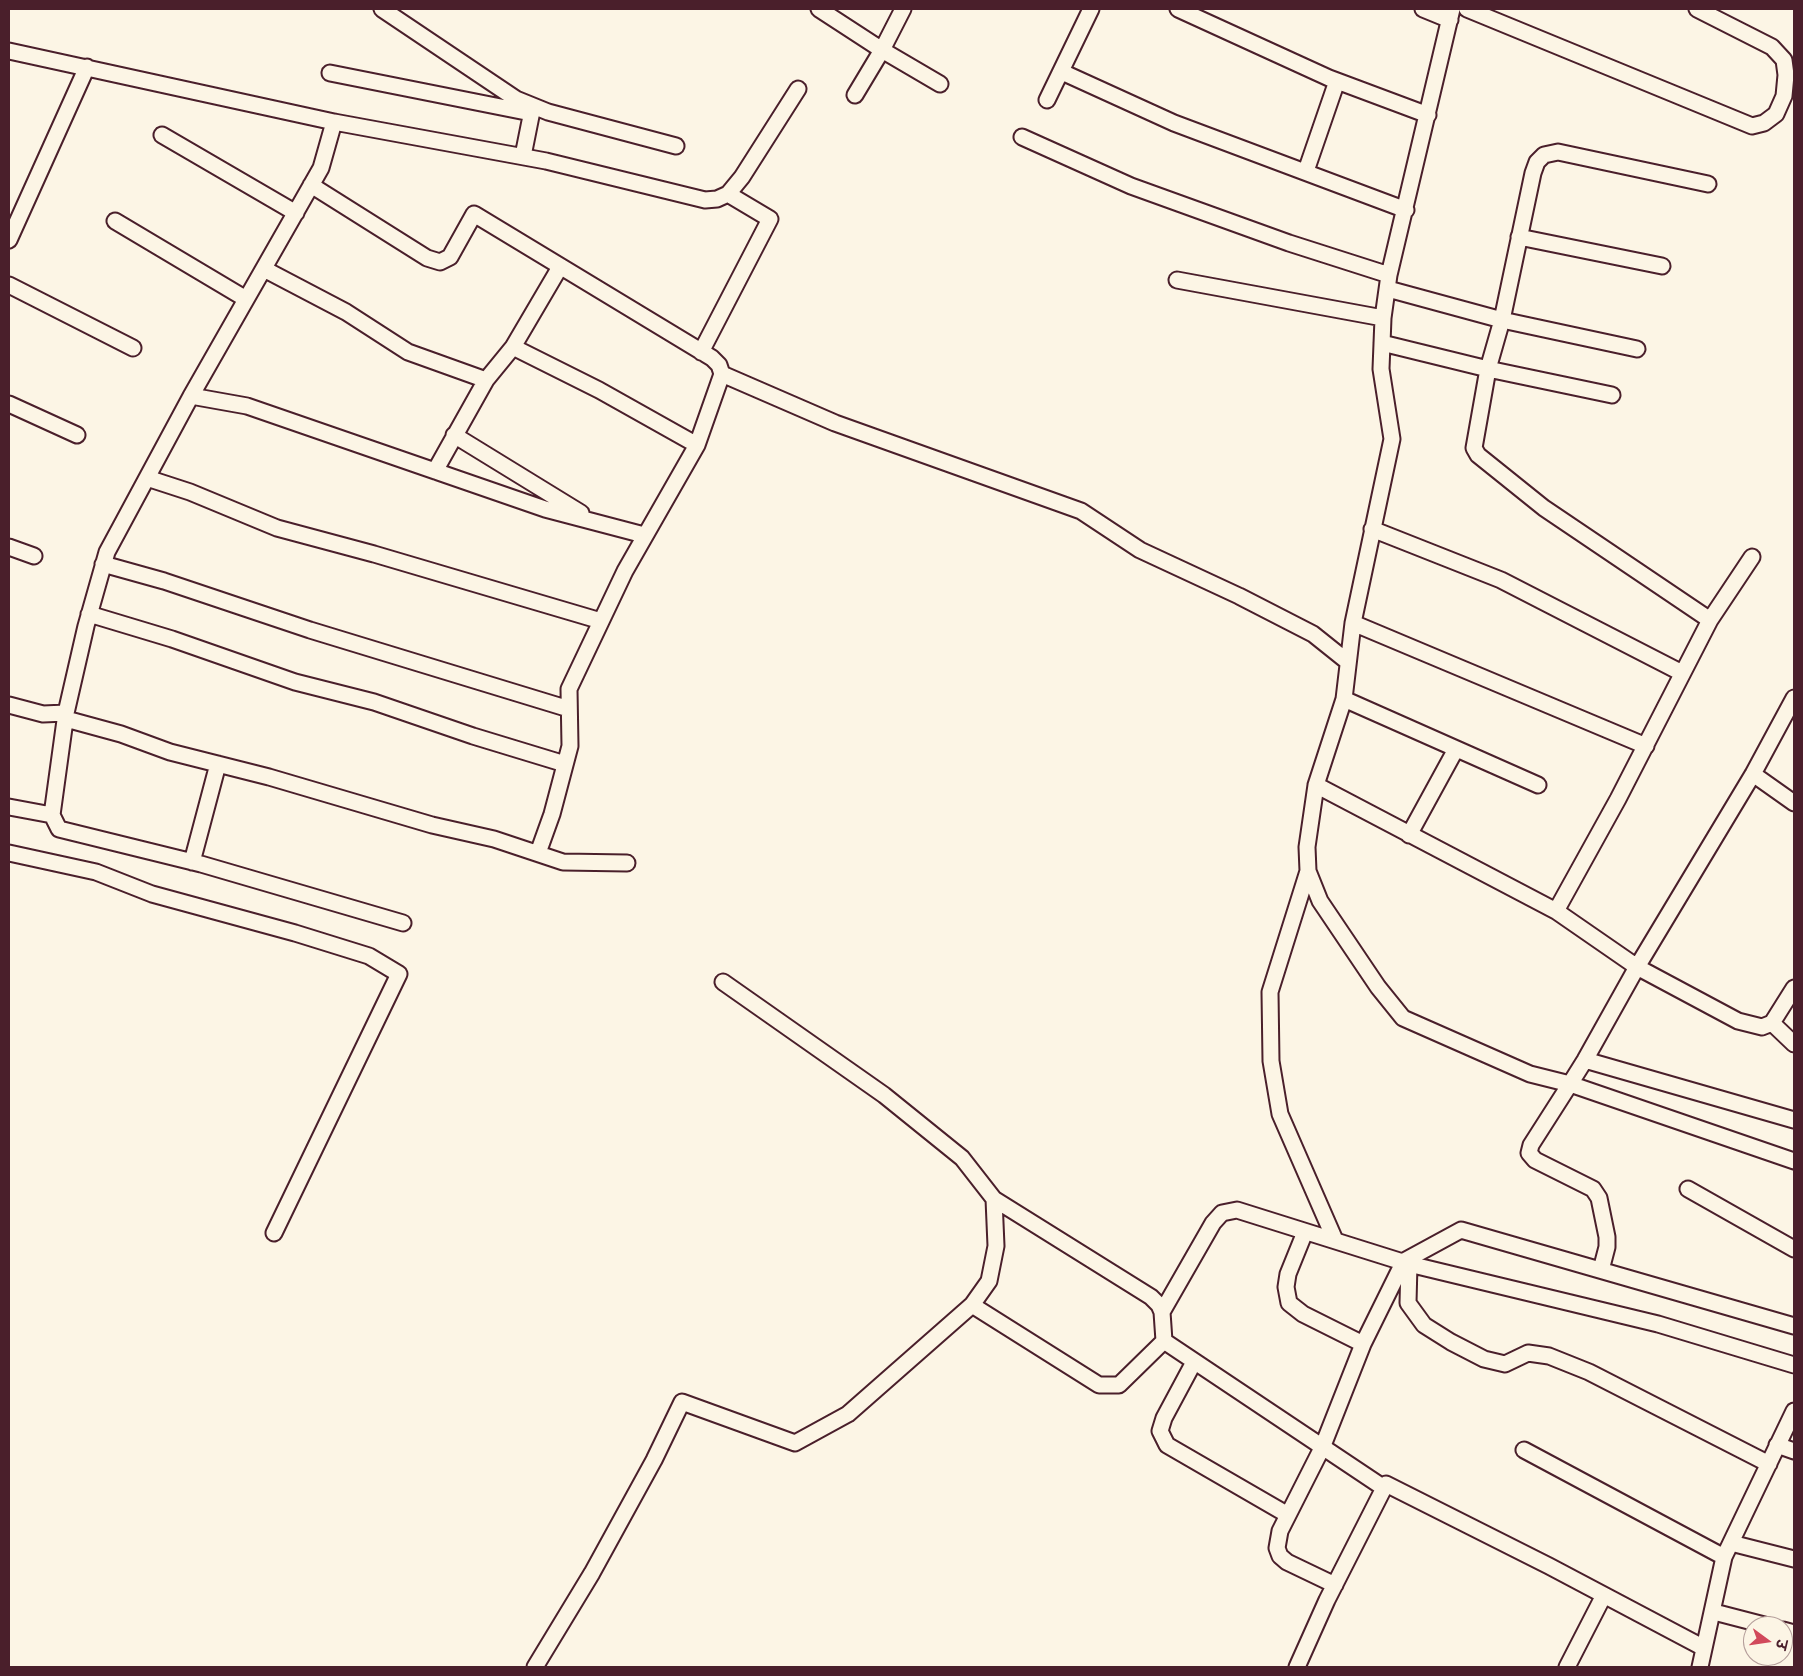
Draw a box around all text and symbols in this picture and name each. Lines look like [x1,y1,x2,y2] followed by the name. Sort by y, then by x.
[1743,1616,1793,1666] north arrow
[1771,1637,1793,1652] text: उ

